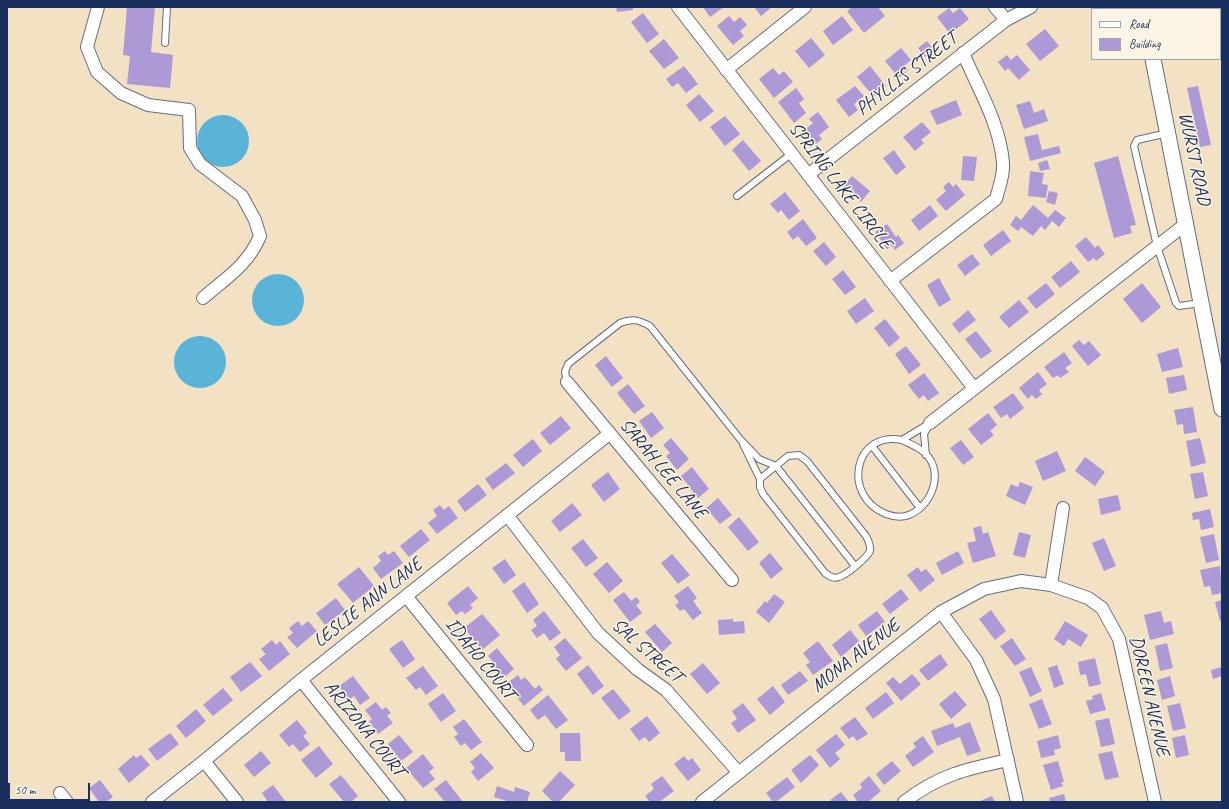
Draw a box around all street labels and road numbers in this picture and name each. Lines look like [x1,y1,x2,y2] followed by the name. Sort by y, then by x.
[852,27,962,121] street label: PHYLLIS STREET
[1173,110,1215,208] street label: WURST ROAD
[783,118,897,254] street label: SPRING LAKE CIRCLE
[614,414,712,524] street label: SARAH LEE LANE
[309,553,427,653] street label: LESLIE ANN LANE
[440,613,520,705] street label: IDAHO COURT
[607,614,687,688] street label: SAL STREET
[807,614,905,698] street label: MONA AVENUE
[1124,634,1174,758] street label: DOREEN AVENUE
[318,676,410,782] street label: ARIZONA COURT

